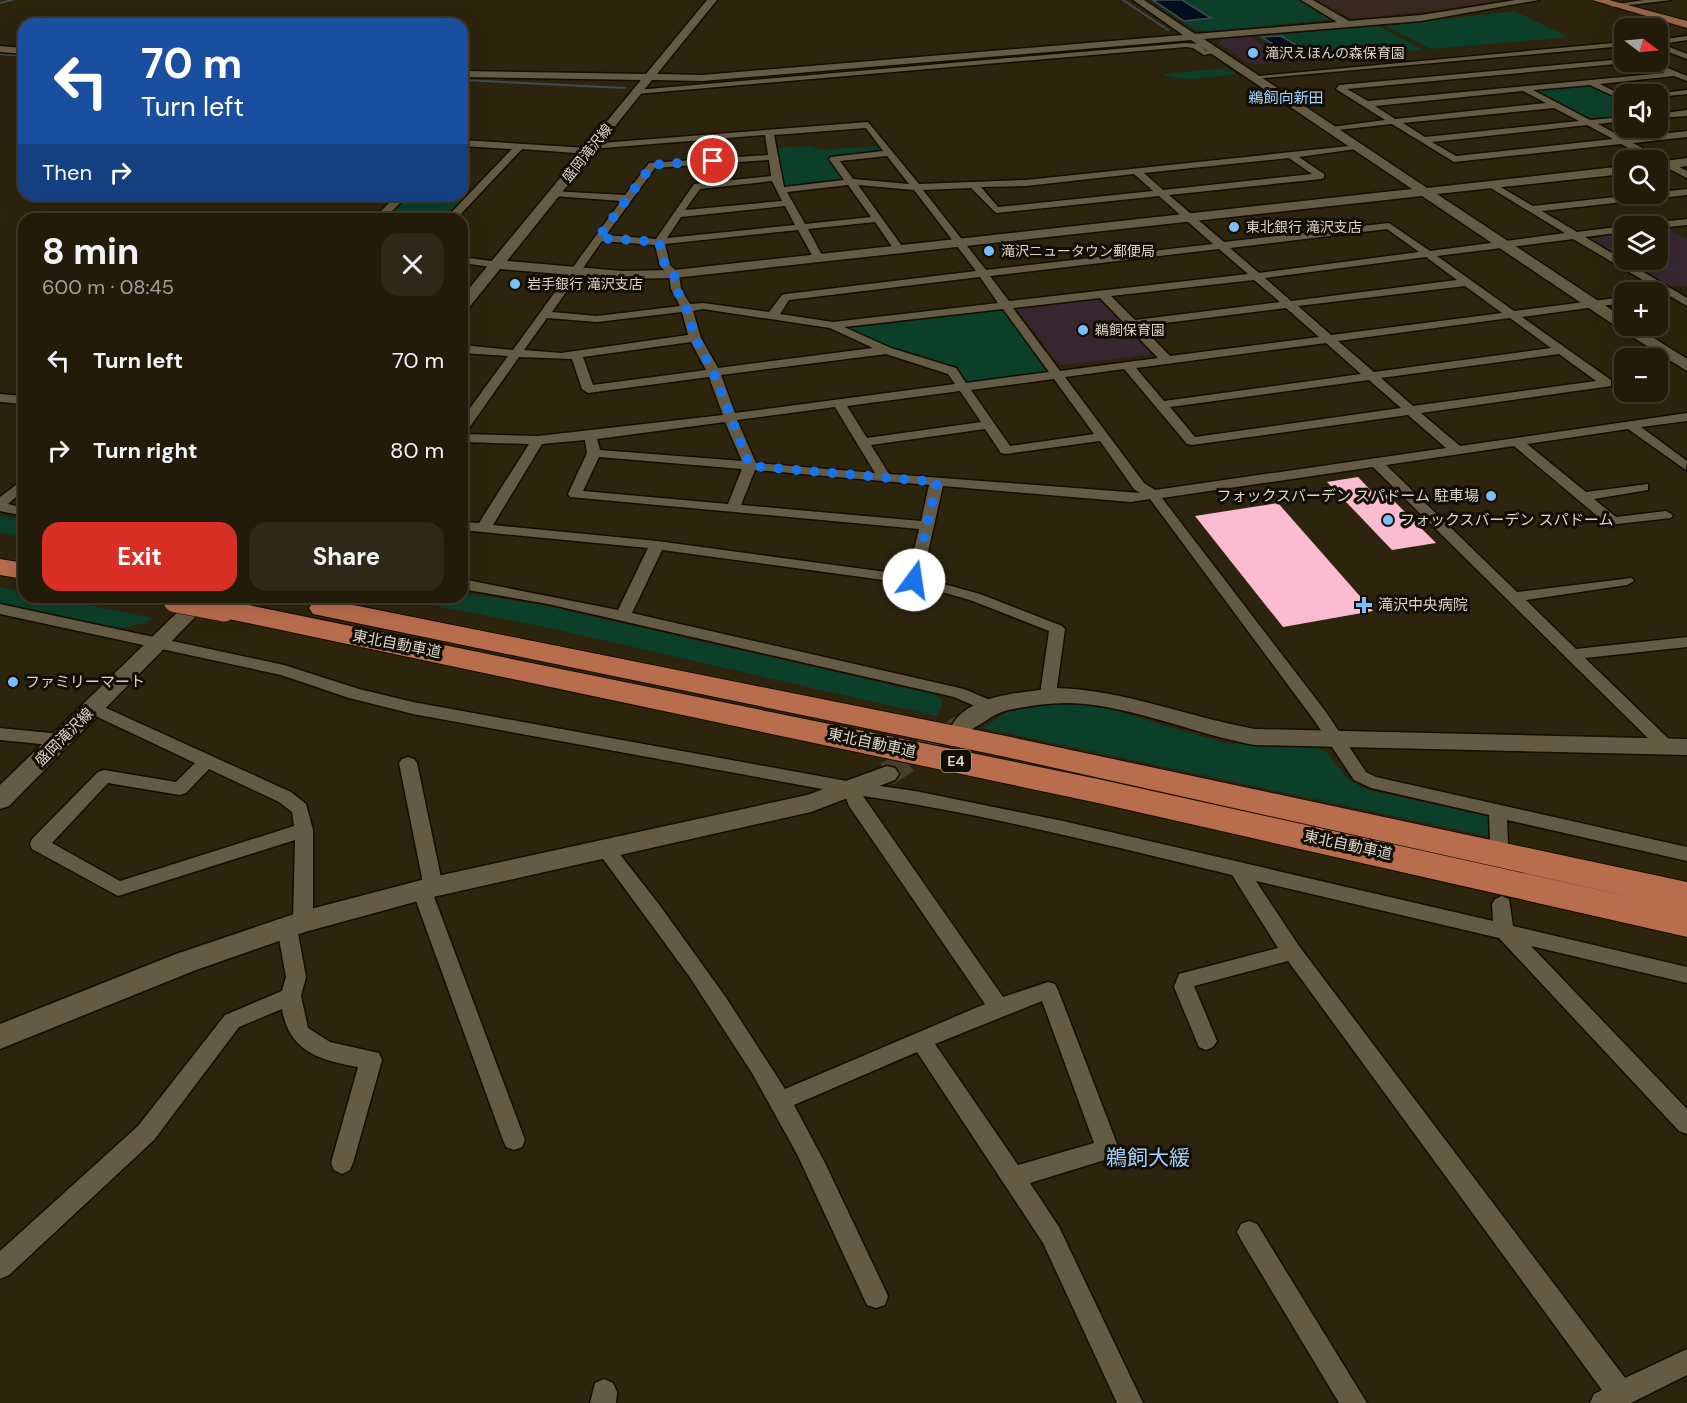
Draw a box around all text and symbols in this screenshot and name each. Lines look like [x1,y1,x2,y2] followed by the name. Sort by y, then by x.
[1614,18,1668,72] north arrow
[1614,18,1668,402] map controls
[141,36,242,91] text: 70 m
[42,42,120,120] icon: left
[1265,44,1405,62] place label: 滝沢えほんの森保育園
[1246,46,1260,60] marker: 滝沢えほんの森保育園
[1614,84,1668,138] button: sound
[1248,88,1324,108] district label: 鵜飼向新田
[141,89,244,124] text: Turn left
[558,120,616,186] street label: 盛岡滝沢線
[687,135,738,186] pin
[696,144,729,177] icon: arrive
[1614,150,1668,204] button: search
[104,156,137,189] icon: right
[42,158,92,187] text: Then
[1614,216,1668,270] button: layers
[1246,218,1362,236] place label: 東北銀行 滝沢支店
[1227,220,1241,234] marker: 東北銀行 滝沢支店
[42,228,139,275] text: 8 min
[381,233,444,296] button: close
[1001,242,1155,260] place label: 滝沢ニュータウン郵便局
[982,244,996,258] marker: 滝沢ニュータウン郵便局
[42,274,174,300] text: 600 m · 08:45
[527,275,643,293] place label: 岩手銀行 滝沢支店
[508,277,522,291] marker: 岩手銀行 滝沢支店
[1614,282,1668,336] button: +
[1095,321,1165,339] place label: 鵜飼保育園
[1076,323,1090,337] marker: 鵜飼保育園
[42,344,75,377] icon: left
[93,346,183,375] text: Turn left
[392,346,444,375] text: 70 m
[1614,348,1668,402] button: −
[42,434,75,467] icon: right
[93,436,198,465] text: Turn right
[390,436,444,465] text: 80 m
[1216,486,1479,506] place label: フォックスバーデン スパドーム 駐車場
[1484,489,1498,503] marker: フォックスバーデン スパドーム 駐車場
[1400,510,1614,530] place label: フォックスバーデン スパドーム
[1381,513,1395,527] marker: フォックスバーデン スパドーム
[42,522,237,591] button: Exit
[249,522,444,591] button: Share
[882,548,946,612] position arrow
[1378,595,1468,615] place label: 滝沢中央病院
[1355,596,1373,614] marker: 滝沢中央病院
[351,626,443,662] street label: 東北自動車道
[25,672,145,692] place label: ファミリーマート
[6,675,20,689] marker: ファミリーマート
[30,703,98,771] street label: 盛岡滝沢線
[826,724,918,762] street label: 東北自動車道
[941,750,971,772] road number: E4
[1302,826,1394,864] street label: 東北自動車道
[1106,1144,1190,1172] district label: 鵜飼大緩

